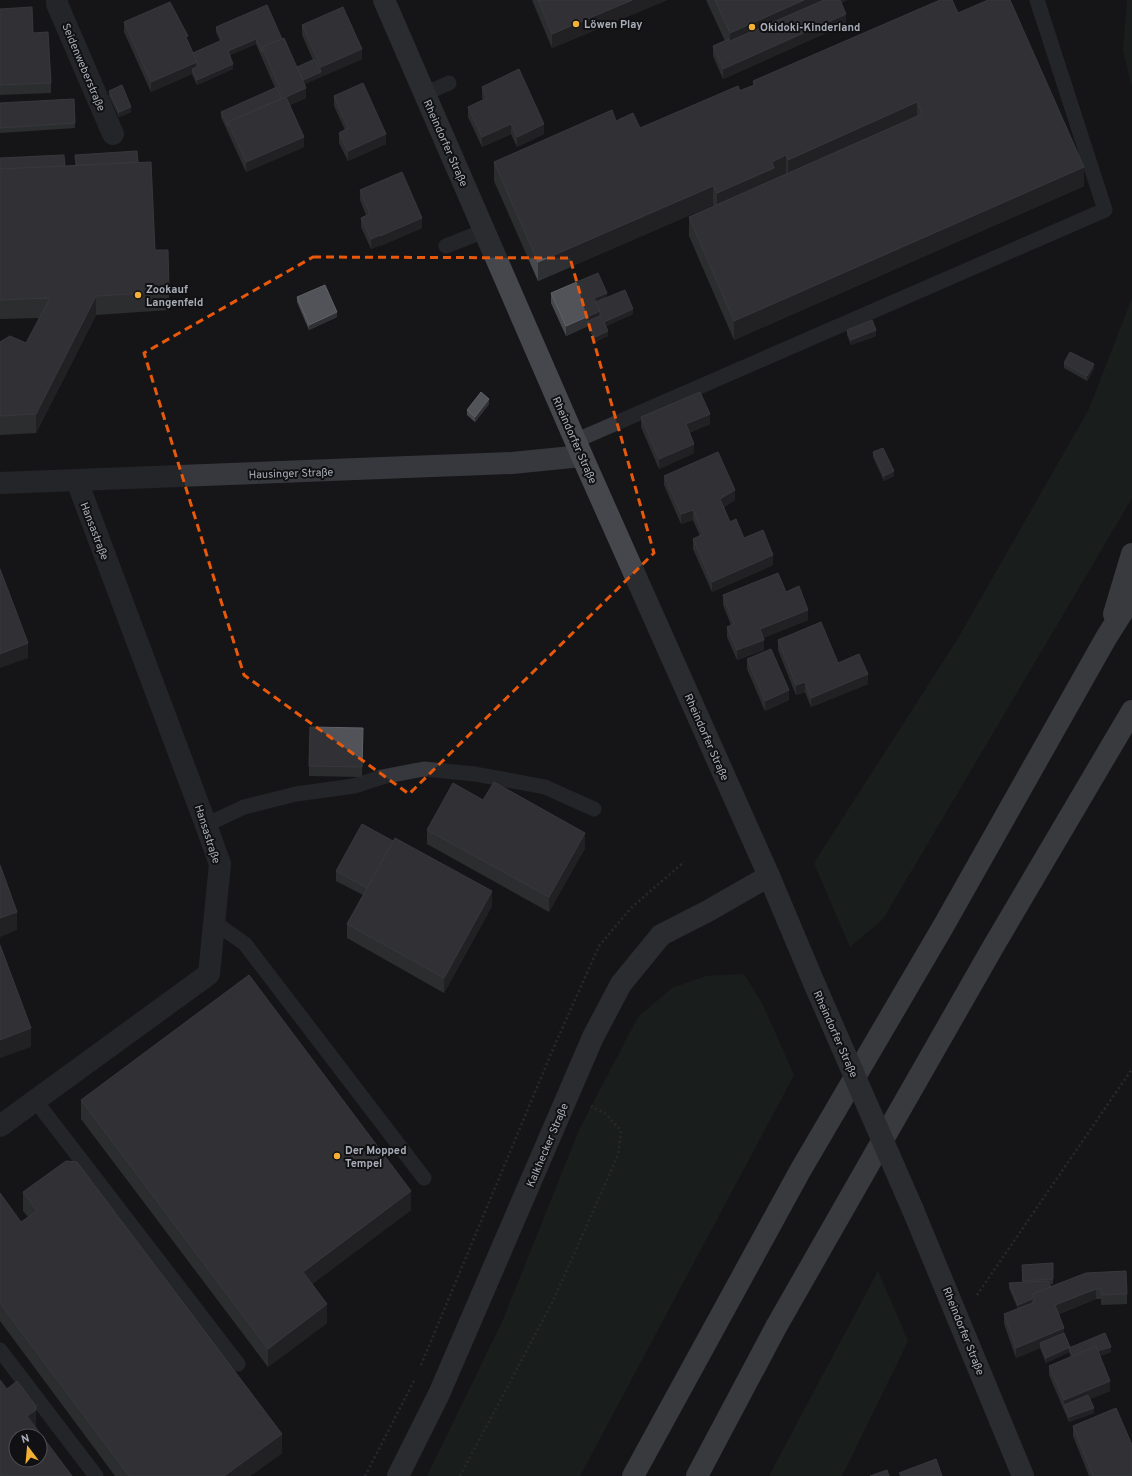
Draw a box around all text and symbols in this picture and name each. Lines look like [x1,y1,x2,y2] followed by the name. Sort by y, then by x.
[584,18,643,32] place label: Löwen Play
[571,19,581,29] marker: Löwen Play
[58,21,108,114] street label: Seidenweberstraße
[760,21,860,35] place label: Okidoki-Kinderland
[747,22,757,32] marker: Okidoki-Kinderland
[420,98,471,189] street label: Rheindorfer Straße
[146,283,203,310] place label: Zookauf Langenfeld
[133,290,143,300] marker: Zookauf Langenfeld
[549,395,600,486] street label: Rheindorfer Straße
[248,466,334,482] street label: Hausinger Straße
[77,500,112,562] street label: Hansastraße
[681,692,732,783] street label: Rheindorfer Straße
[191,803,223,866] street label: Hansastraße
[810,989,861,1080] street label: Rheindorfer Straße
[524,1101,572,1190] street label: Kalkhecker Straße
[345,1144,407,1171] place label: Der Mopped Tempel
[332,1151,342,1161] marker: Der Mopped Tempel
[939,1285,987,1377] street label: Rheindorfer Straße
[8,1428,48,1468] north arrow
[20,1432,31,1447] text: N

